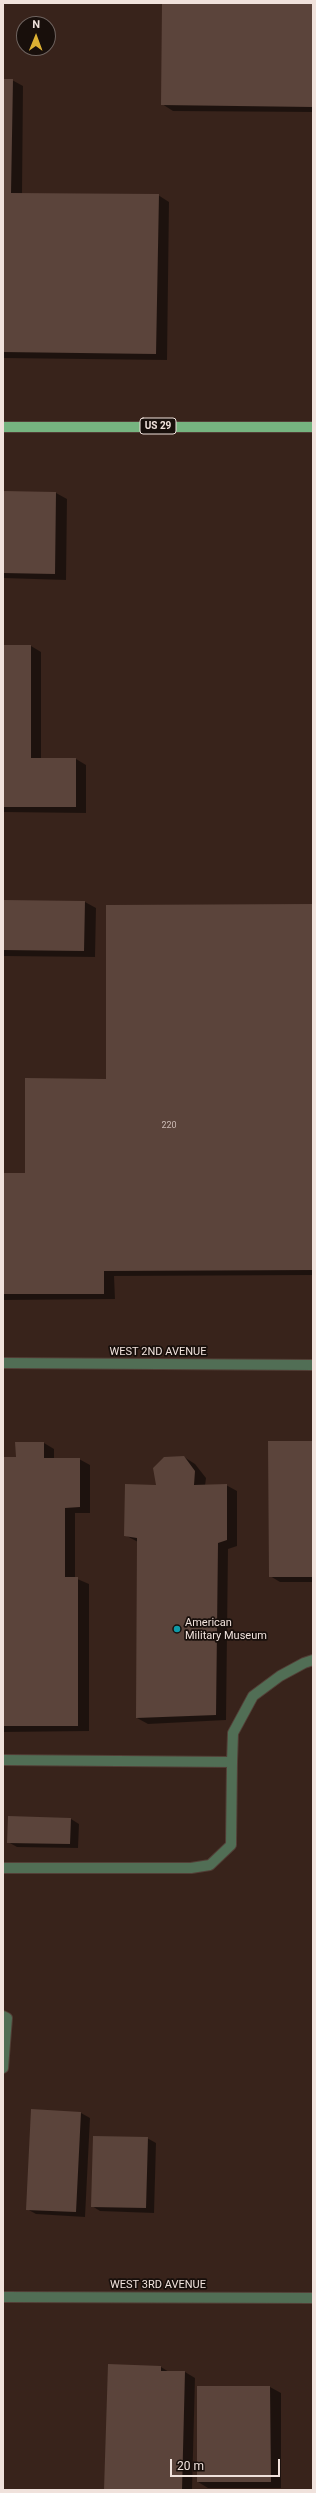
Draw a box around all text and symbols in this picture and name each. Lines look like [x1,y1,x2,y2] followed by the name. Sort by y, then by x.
[16,16,56,56] north arrow
[32,18,40,31] text: N
[140,418,176,434] road number: US 29
[161,1121,177,1131] house number: 220
[109,1345,207,1359] street label: WEST 2ND AVENUE
[185,1616,267,1642] place label: American Military Museum
[172,1624,182,1634] marker: American Military Museum
[110,2278,206,2292] street label: WEST 3RD AVENUE
[172,2451,282,2477] scale bar
[177,2459,204,2473] text: 20 m

